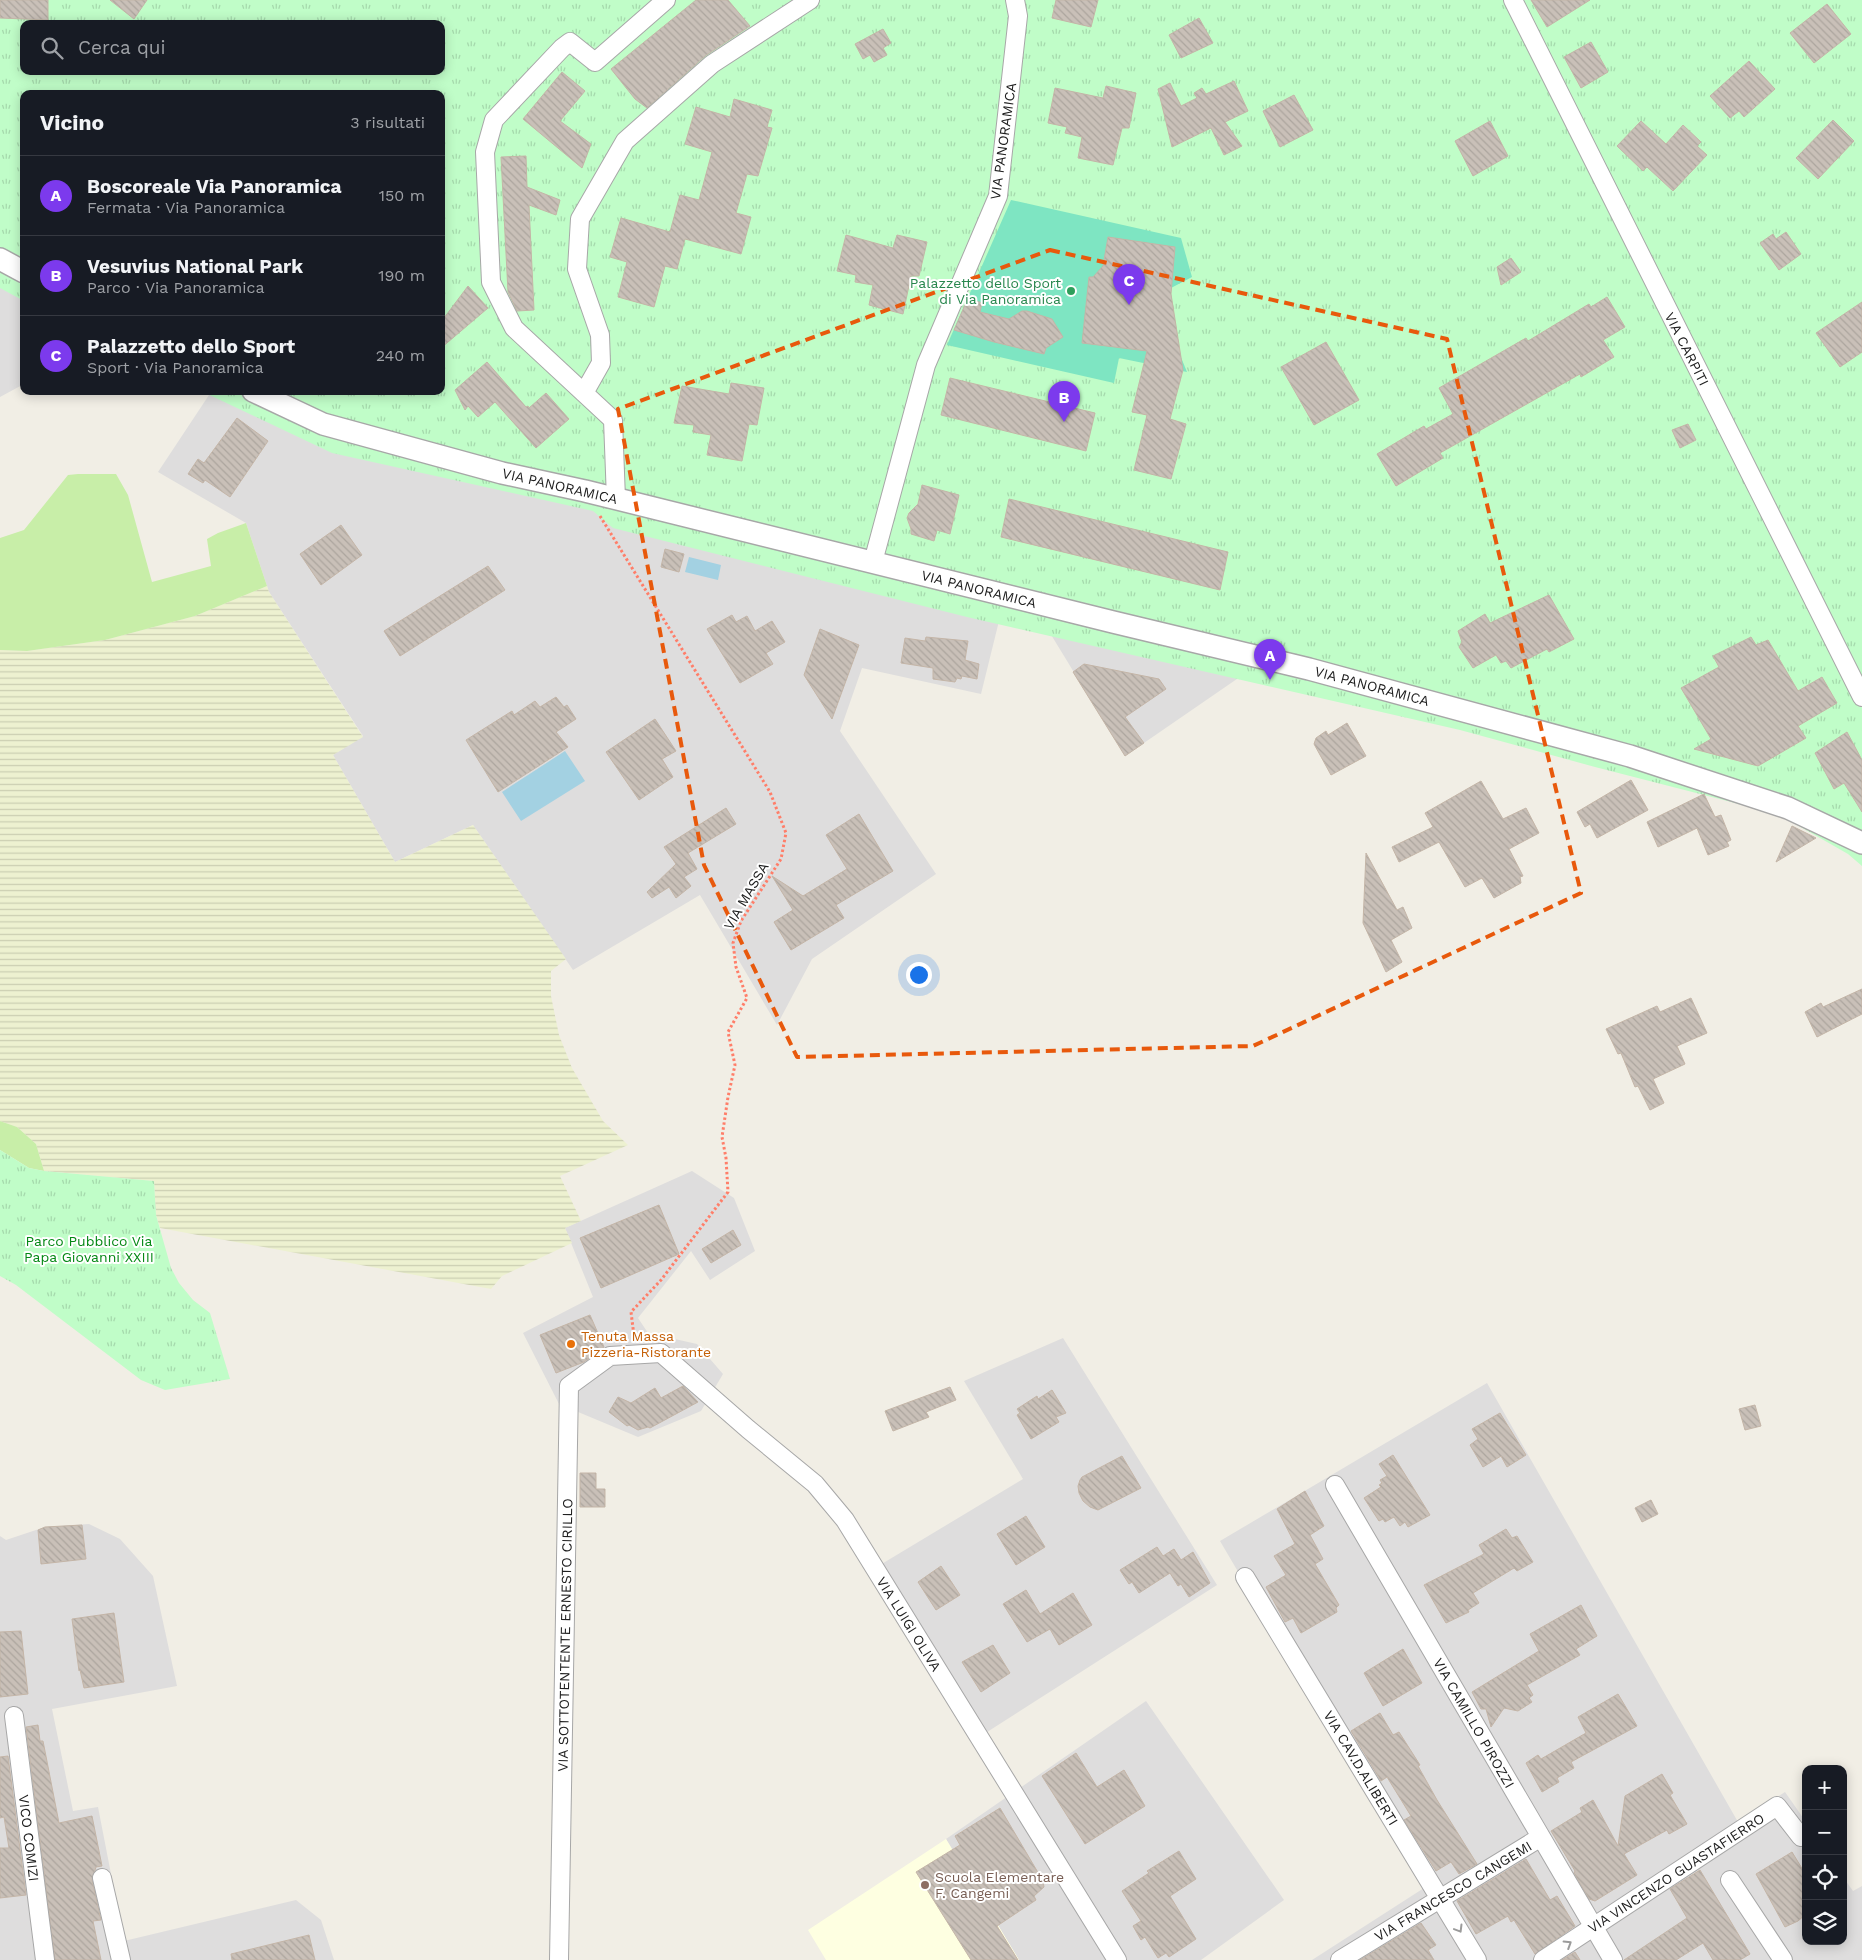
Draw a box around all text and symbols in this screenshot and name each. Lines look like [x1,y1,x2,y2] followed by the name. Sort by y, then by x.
[20,20,445,75] search box
[38,34,66,62] icon: search
[78,36,166,59] text: Cerca qui
[987,81,1019,201] street label: VIA PANORAMICA
[40,110,104,135] text: Vicino
[350,113,425,132] text: 3 risultati
[87,175,342,198] text: Boscoreale Via Panoramica
[51,186,61,205] text: A
[379,186,425,205] text: 150 m
[87,198,285,217] text: Fermata · Via Panoramica
[87,255,303,278] text: Vesuvius National Park
[1113,264,1145,305] pin: C
[51,266,61,285] text: B
[378,266,425,285] text: 190 m
[910,275,1061,307] place label: Palazzetto dello Sport di Via Panoramica
[87,278,265,297] text: Parco · Via Panoramica
[1065,285,1077,297] marker: Palazzetto dello Sport di Via Panoramica
[1662,310,1712,388] street label: VIA CARPITI
[87,335,295,358] text: Palazzetto dello Sport
[51,346,61,365] text: C
[376,346,425,365] text: 240 m
[87,358,264,377] text: Sport · Via Panoramica
[1048,381,1080,422] pin: B
[501,465,619,507] street label: VIA PANORAMICA
[920,567,1038,611] street label: VIA PANORAMICA
[1254,639,1286,680] pin: A
[1313,663,1431,709] street label: VIA PANORAMICA
[720,860,772,932] street label: VIA MASSA
[906,962,932,988] your location
[24,1233,154,1265] park label: Parco Pubblico Via Papa Giovanni XXIII
[581,1328,711,1360] place label: Tenuta Massa Pizzeria-Ristorante
[565,1338,577,1350] marker: Tenuta Massa Pizzeria-Ristorante
[555,1498,575,1772] street label: VIA SOTTOTENTENTE ERNESTO CIRILLO
[873,1574,945,1674] street label: VIA LUIGI OLIVA
[1430,1655,1518,1791] street label: VIA CAMILLO PIROZZI
[1320,1708,1402,1828] street label: VIA CAV.D.ALIBERTI
[1802,1765,1847,1945] map controls
[1802,1765,1847,1810] button: +
[16,1794,42,1882] street label: VICO COMIZI
[1585,1810,1767,1936] street label: VIA VINCENZO GUASTAFIERRO
[1802,1810,1847,1855] button: −
[1371,1838,1535,1944] street label: VIA FRANCESCO CANGEMI
[1802,1855,1847,1900] button: locate
[935,1869,1064,1901] place label: Scuola Elementare F. Cangemi
[919,1879,931,1891] marker: Scuola Elementare F. Cangemi
[1802,1900,1847,1945] button: layers
[1452,1924,1462,1933] one-way arrow
[1563,1940,1572,1950] one-way arrow

